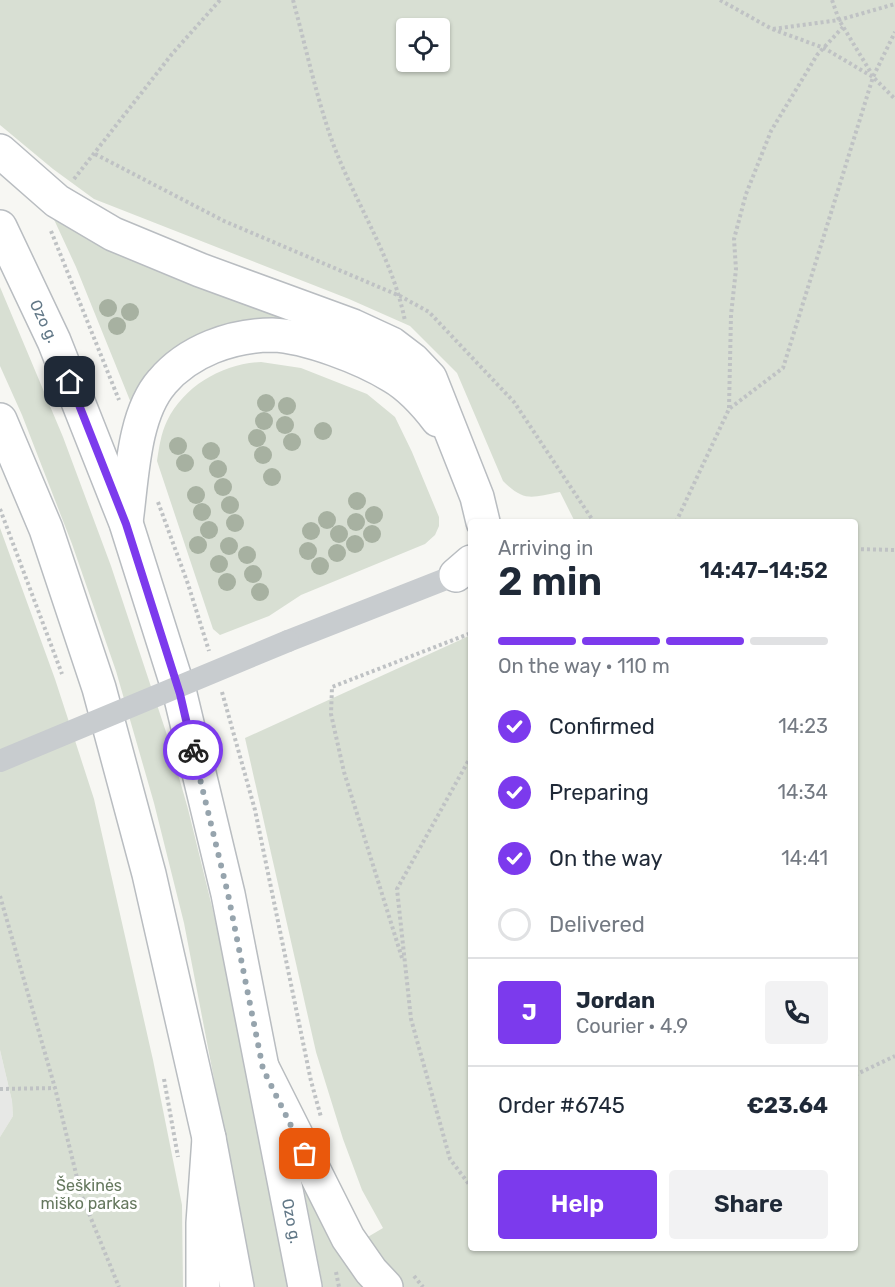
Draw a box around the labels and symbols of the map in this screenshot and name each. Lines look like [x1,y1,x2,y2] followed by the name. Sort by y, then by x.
[26,296,63,346] street label: Ozo g.
[44,356,95,407] pin
[163,720,223,780] courier
[279,1128,330,1179] pin
[41,1175,137,1213] park label: Šeškinės miško parkas
[278,1197,306,1245] street label: Ozo g.

